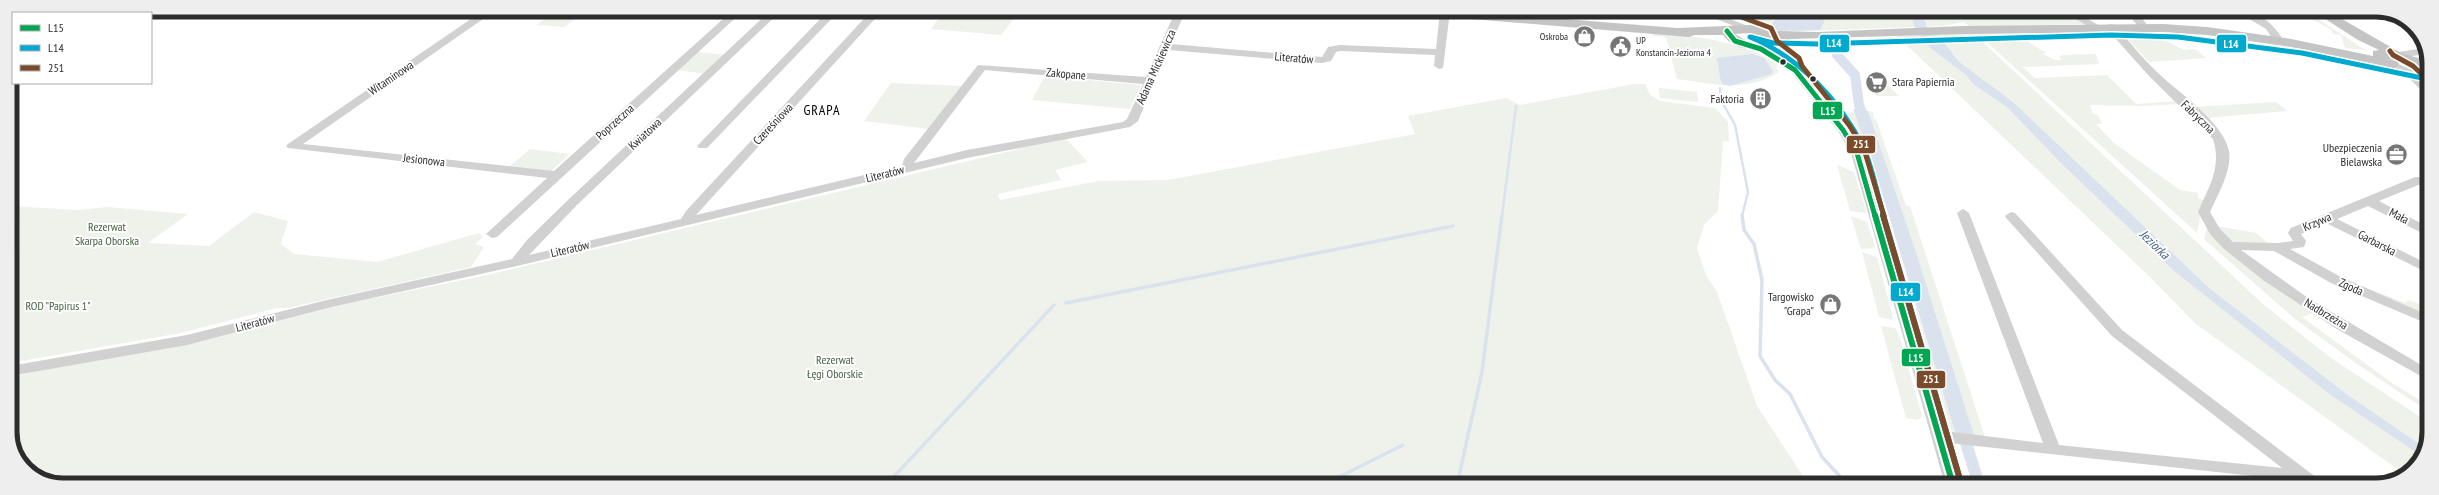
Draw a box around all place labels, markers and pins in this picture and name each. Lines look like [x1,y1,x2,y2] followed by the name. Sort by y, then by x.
[1571,23,1597,49] shop icon: Oskroba
[1540,30,1568,43] place label: Oskroba
[1608,33,1634,59] public building icon: UP Konstancin-Jeziorna 4
[1636,34,1712,59] place label: UP Konstancin-Jeziorna 4
[1778,57,1788,67] unlabelled marker
[1863,69,1889,95] supermarket icon: Stara Papiernia
[1808,74,1818,84] unlabelled marker
[1892,74,1955,89] place label: Stara Papiernia
[1747,86,1773,112] building icon: Faktoria
[1711,91,1744,106] place label: Faktoria
[2323,140,2382,169] place label: Ubezpieczenia Bielawska
[2384,142,2410,168] office icon: Ubezpieczenia Bielawska
[1768,289,1814,318] place label: Targowisko "Grapa"
[1817,291,1843,317] shop icon: Targowisko "Grapa"

